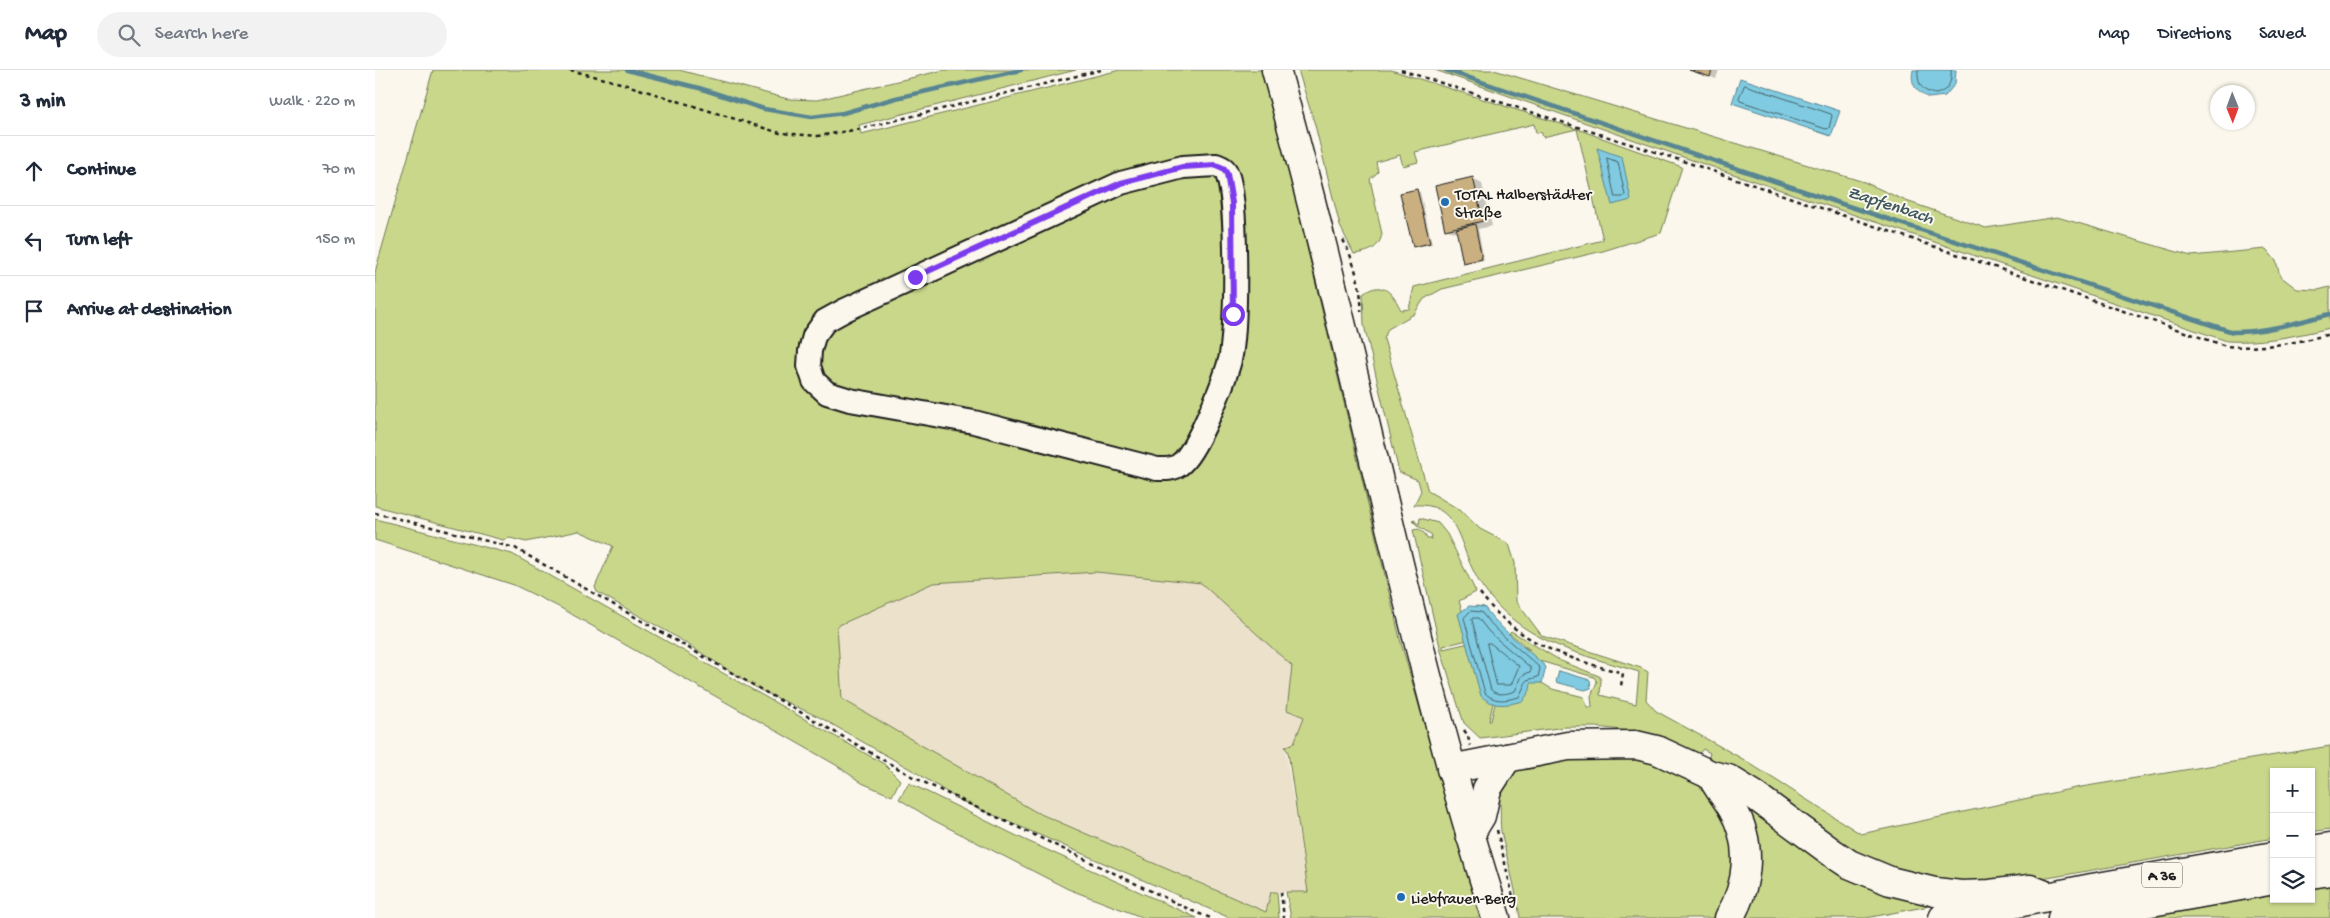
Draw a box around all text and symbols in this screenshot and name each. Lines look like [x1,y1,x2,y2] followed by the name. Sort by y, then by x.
[97,12,447,57] search box
[25,20,67,49] text: Map
[115,21,143,49] icon: search
[155,23,248,46] text: Search here
[2098,24,2130,45] text: Map
[2158,24,2231,45] text: Directions
[2259,24,2305,45] text: Saved
[2210,85,2255,130] north arrow
[20,90,65,115] text: 3 min
[269,93,355,112] text: Walk · 220 m
[20,157,48,185] icon: ahead
[67,159,136,182] text: Continue
[322,161,355,180] text: 70 m
[1845,183,1936,230] water label: Zapfenbach
[1454,187,1592,224] place label: TOTAL Halberstädter Straße
[1439,196,1451,208] marker: TOTAL Halberstädter Straße
[20,227,48,255] icon: left
[67,229,131,252] text: Turn left
[316,231,355,250] text: 150 m
[904,266,927,289] route end
[20,297,48,325] icon: arrive
[67,299,231,322] text: Arrive at destination
[1222,303,1245,326] route start
[2270,768,2315,903] map controls
[2270,768,2315,813] button: +
[2270,813,2315,858] button: −
[2270,858,2315,903] button: layers
[2142,862,2182,888] road number: A 36
[1395,891,1407,903] marker: Liebfrauen-Berg
[1411,891,1516,910] place label: Liebfrauen-Berg

